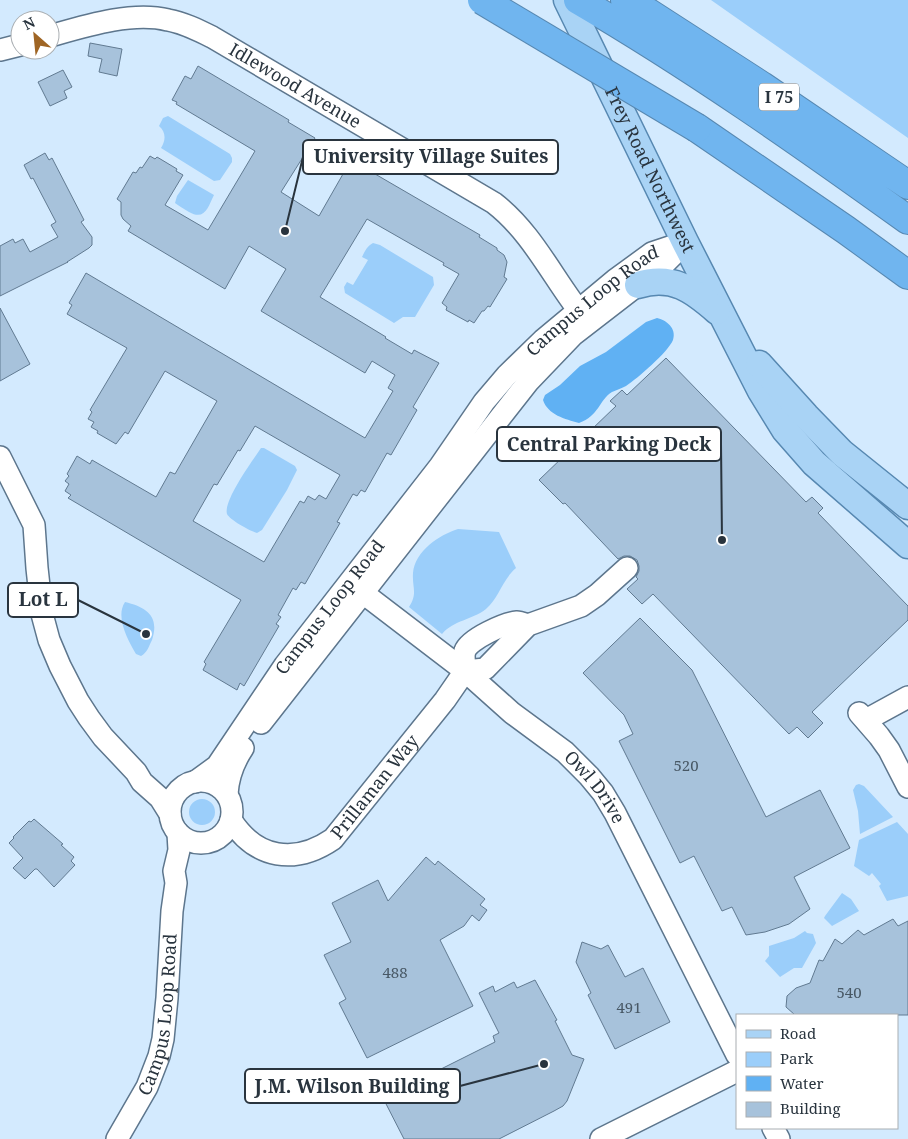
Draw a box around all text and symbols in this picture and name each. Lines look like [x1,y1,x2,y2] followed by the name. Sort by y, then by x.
[10,10,60,60] north arrow
[20,12,38,34] text: N
[225,37,366,133] street label: Idlewood Avenue
[600,83,701,256] street label: Frey Road Northwest
[759,84,799,110] road number: I 75
[303,140,558,174] callout: University Village Suites
[314,143,548,169] text: University Village Suites
[520,239,661,361] street label: Campus Loop Road
[497,427,721,461] callout: Central Parking Deck
[507,431,712,457] text: Central Parking Deck
[269,534,389,679] street label: Campus Loop Road
[8,583,78,617] callout: Lot L
[18,586,68,612] text: Lot L
[325,729,424,844] street label: Prillaman Way
[559,745,631,827] street label: Owl Drive
[673,755,699,775] house number: 520
[132,933,182,1100] street label: Campus Loop Road
[382,962,408,982] house number: 488
[836,982,862,1002] house number: 540
[616,997,642,1017] house number: 491
[736,1014,898,1129] legend
[780,1023,816,1043] text: Road
[780,1048,814,1068] text: Park
[245,1069,460,1103] callout: J.M. Wilson Building
[254,1073,450,1099] text: J.M. Wilson Building
[780,1073,823,1093] text: Water
[780,1098,841,1118] text: Building

